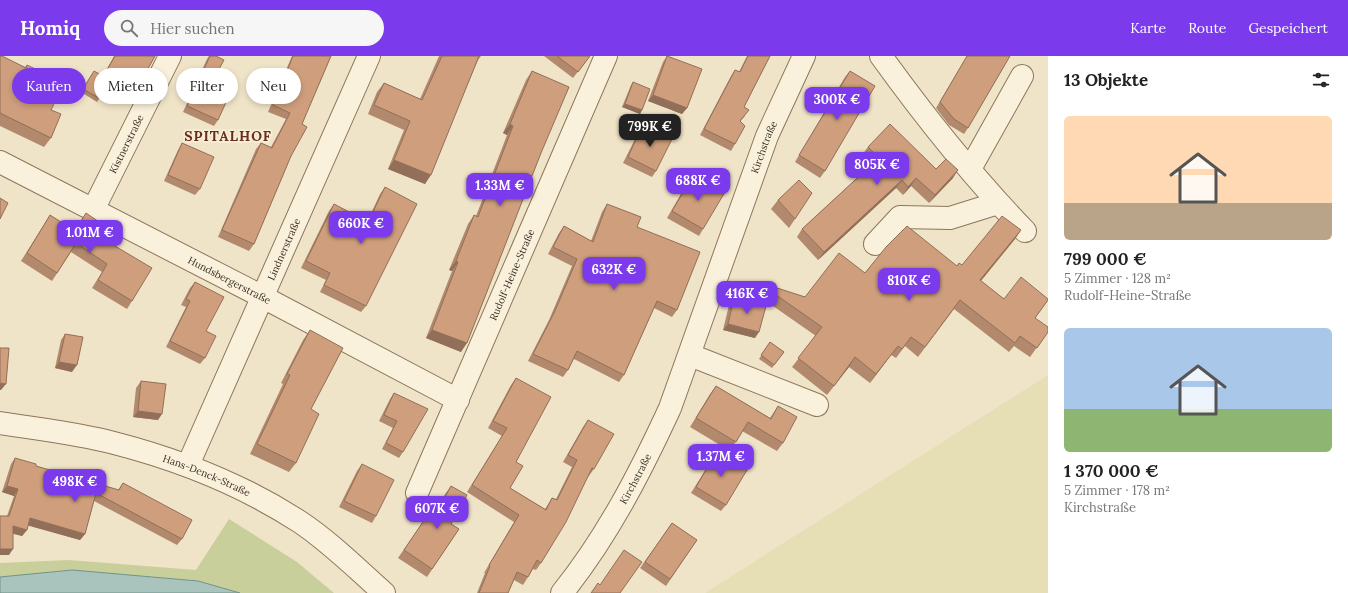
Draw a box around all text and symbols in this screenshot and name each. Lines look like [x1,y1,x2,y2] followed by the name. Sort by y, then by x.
[104,10,384,46] search box
[20,16,80,40] text: Homiq
[118,17,140,39] icon: search
[150,19,235,38] text: Hier suchen
[1130,19,1166,37] text: Karte
[1188,19,1226,37] text: Route
[1248,19,1328,37] text: Gespeichert
[12,68,86,104] chip: Kaufen
[94,68,168,104] chip: Mieten
[176,68,238,104] chip: Filter
[246,68,301,104] chip: Neu
[1064,69,1148,91] text: 13 Objekte
[1310,69,1332,91] icon: filters
[804,87,870,121] pin: 300K €
[813,91,861,108] text: 300K €
[106,112,147,176] street label: Kistnerstraße
[617,114,683,148] pin: 799K €
[628,118,672,135] text: 799K €
[748,118,780,175] street label: Kirchstraße
[184,127,272,145] district label: SPITALHOF
[1162,142,1234,214] icon: home
[844,152,910,186] pin: 805K €
[854,156,900,173] text: 805K €
[665,168,731,202] pin: 688K €
[675,172,721,189] text: 688K €
[463,173,537,207] pin: 1.33M €
[475,177,525,194] text: 1.33M €
[328,211,394,245] pin: 660K €
[338,215,384,232] text: 660K €
[265,216,304,283] street label: Lindnerstraße
[53,220,127,254] pin: 1.01M €
[66,224,114,241] text: 1.01M €
[486,227,538,322] street label: Rudolf-Heine-Straße
[1064,248,1147,270] text: 799 000 €
[186,254,273,307] street label: Hundsbergerstraße
[581,257,647,291] pin: 632K €
[592,261,636,278] text: 632K €
[876,268,942,302] pin: 810K €
[1064,270,1171,287] text: 5 Zimmer · 128 m²
[887,272,931,289] text: 810K €
[714,281,780,315] pin: 416K €
[725,285,769,302] text: 416K €
[1064,287,1191,304] text: Rudolf-Heine-Straße
[1162,354,1234,426] icon: home
[684,444,758,478] pin: 1.37M €
[697,448,745,465] text: 1.37M €
[617,451,655,506] street label: Kirchstraße
[161,452,253,500] street label: Hans-Denck-Straße
[1064,460,1159,482] text: 1 370 000 €
[42,469,108,503] pin: 498K €
[52,473,98,490] text: 498K €
[1064,482,1170,499] text: 5 Zimmer · 178 m²
[404,496,470,530] pin: 607K €
[1064,499,1136,516] text: Kirchstraße
[414,500,460,517] text: 607K €

